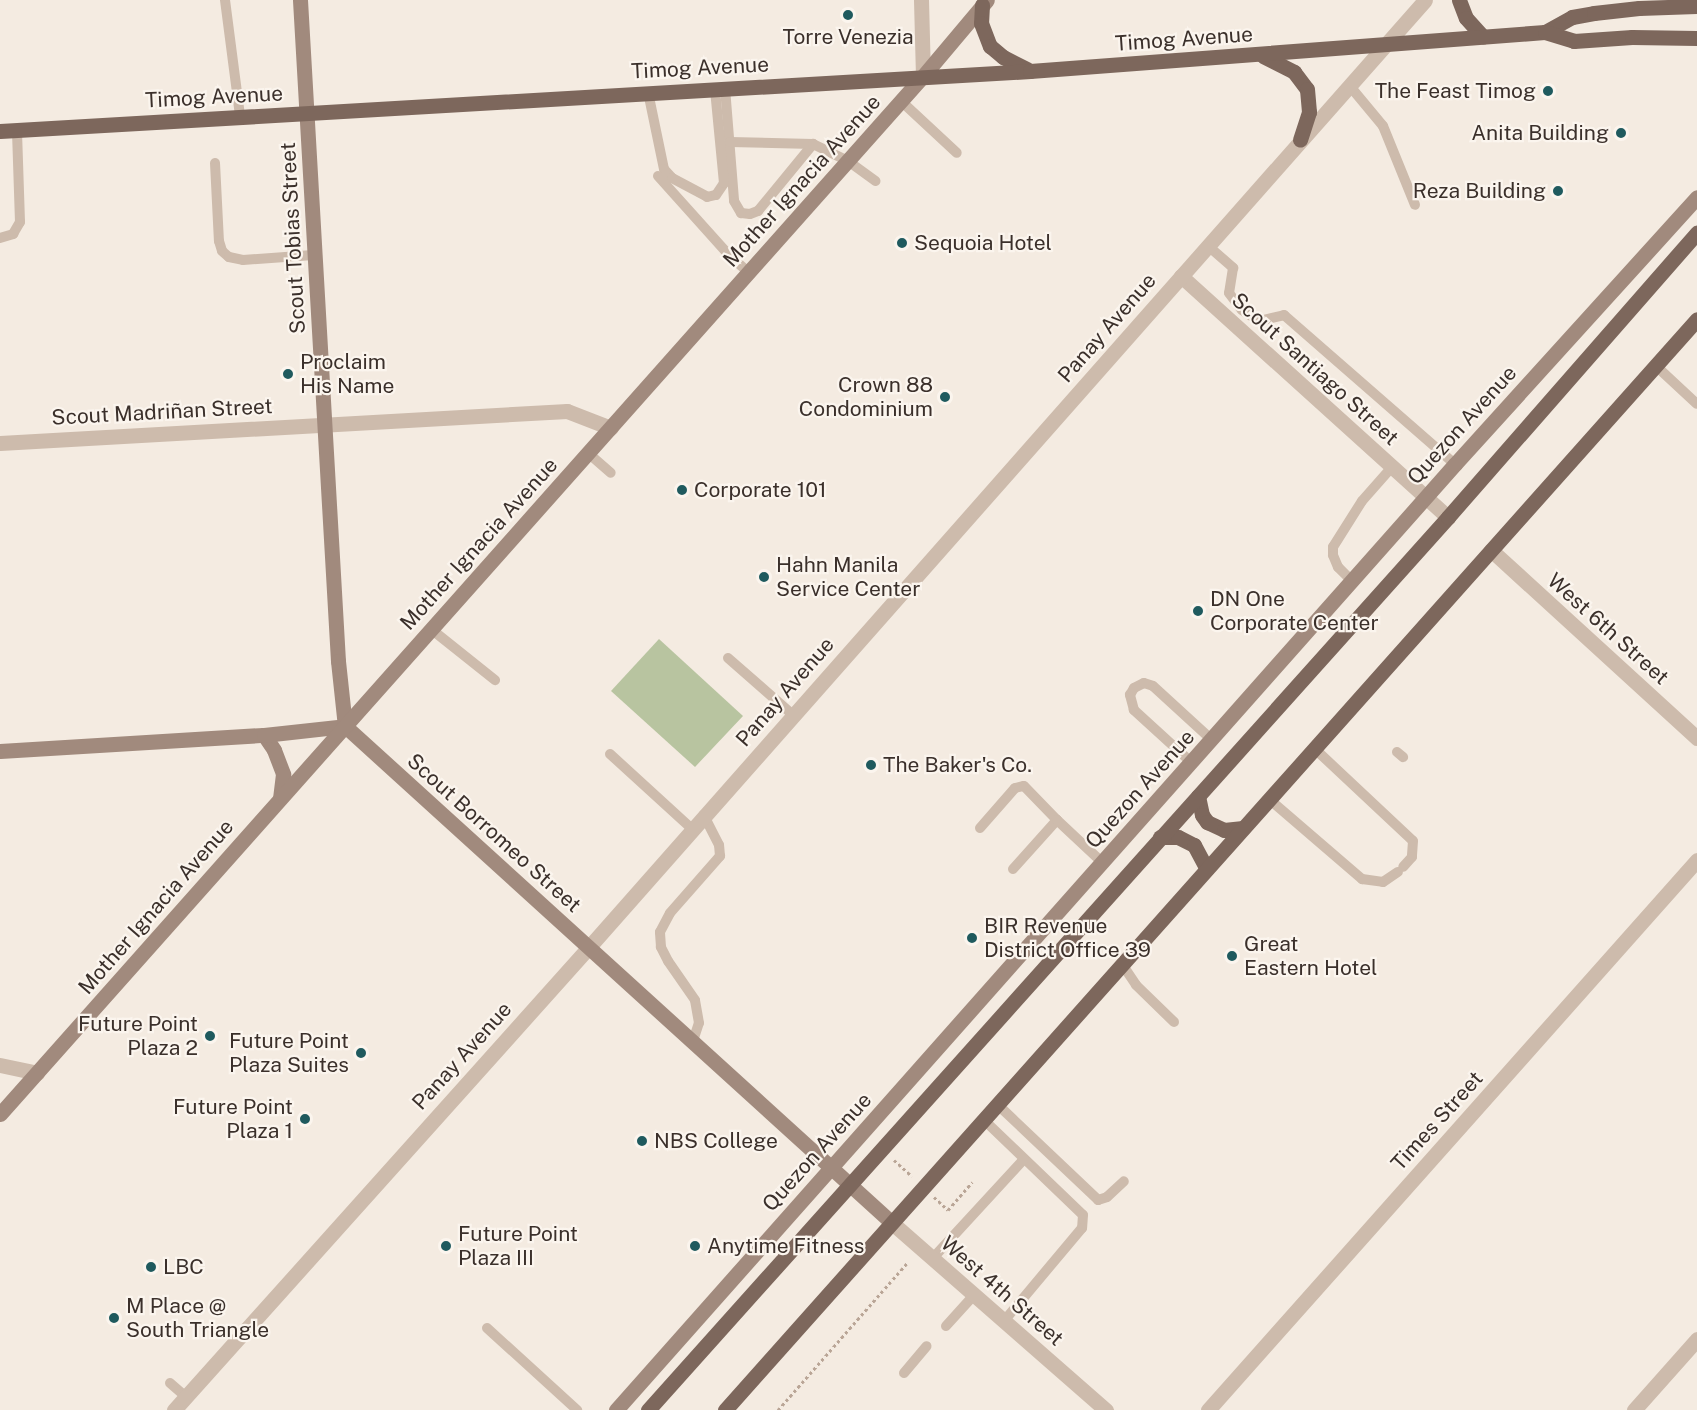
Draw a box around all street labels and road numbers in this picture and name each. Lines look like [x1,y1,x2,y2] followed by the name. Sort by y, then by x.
[1114,22,1254,56] street label: Timog Avenue
[630,52,770,84] street label: Timog Avenue
[144,81,284,113] street label: Timog Avenue
[718,90,886,272] street label: Mother Ignacia Avenue
[275,142,311,334] street label: Scout Tobias Street
[1053,268,1161,388] street label: Panay Avenue
[1226,287,1404,451] street label: Scout Santiago Street
[1402,361,1522,489] street label: Quezon Avenue
[51,394,273,430] street label: Scout Madriñan Street
[395,453,563,635] street label: Mother Ignacia Avenue
[1542,568,1674,690] street label: West 6th Street
[731,632,839,752] street label: Panay Avenue
[1080,725,1200,853] street label: Quezon Avenue
[402,748,586,918] street label: Scout Borromeo Street
[73,815,239,999] street label: Mother Ignacia Avenue
[407,997,517,1115] street label: Panay Avenue
[1386,1066,1488,1176] street label: Times Street
[757,1088,877,1216] street label: Quezon Avenue
[935,1231,1069,1351] street label: West 4th Street

